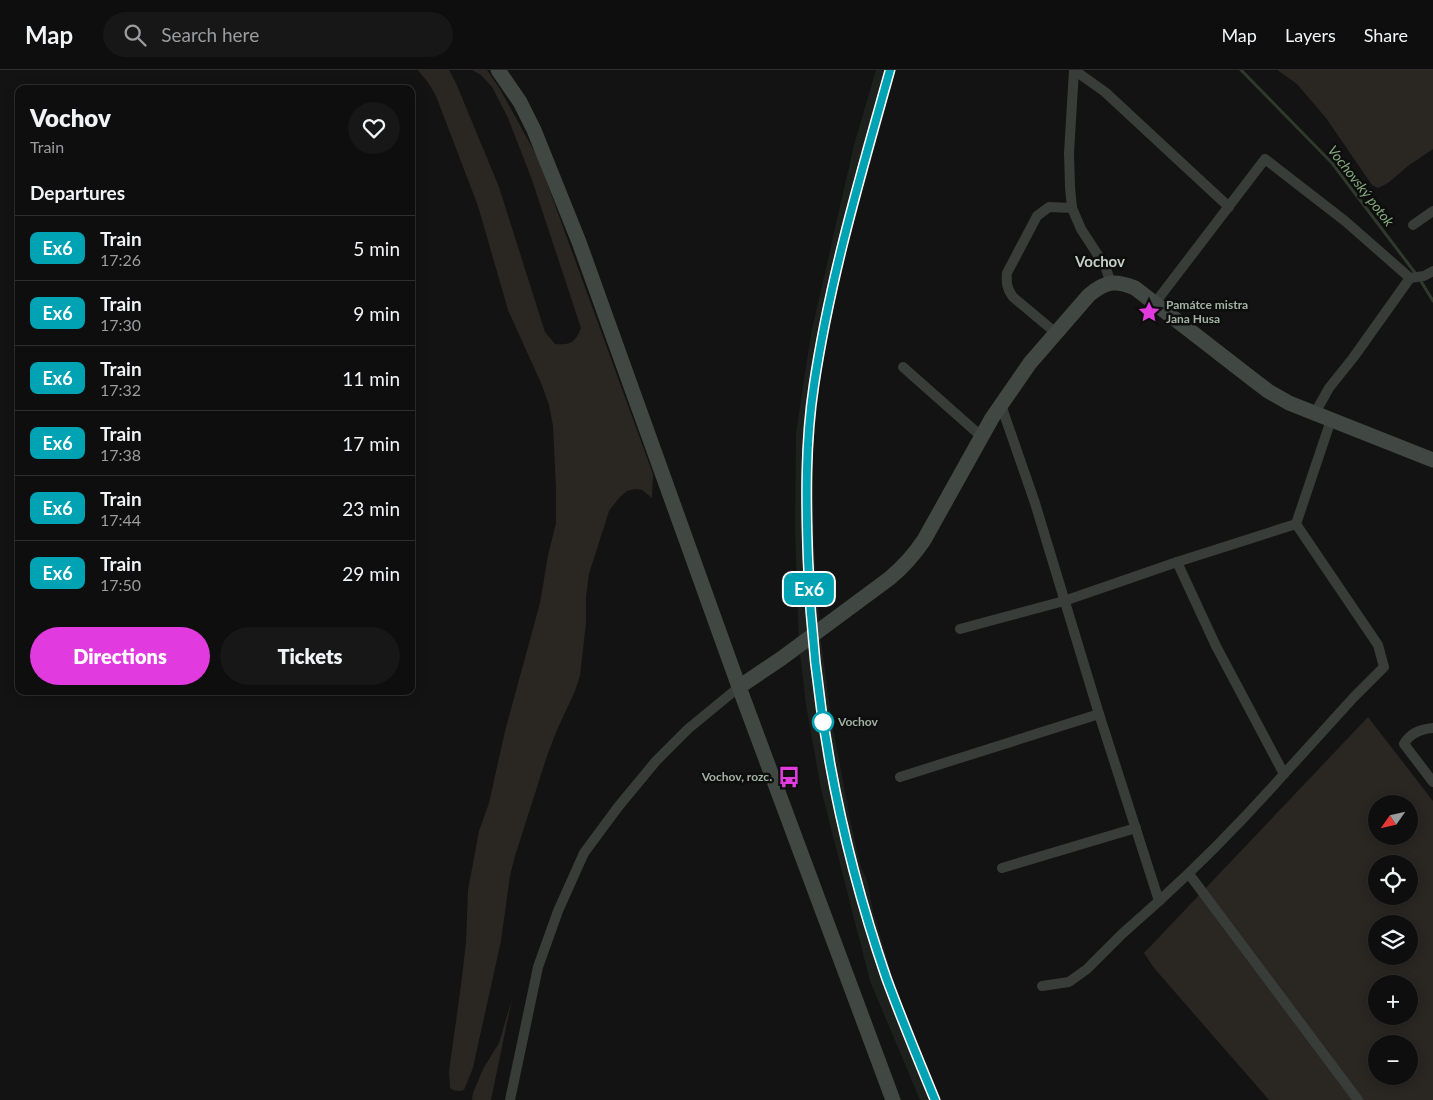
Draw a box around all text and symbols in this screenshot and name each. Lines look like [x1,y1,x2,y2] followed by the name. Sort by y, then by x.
[103,12,453,57] search box
[25,20,73,49] text: Map
[121,21,149,49] icon: search
[161,23,259,46] text: Search here
[1221,24,1257,46] text: Map
[1285,24,1336,46] text: Layers
[1364,24,1408,46] text: Share
[348,102,400,154] button: heart
[30,103,111,132] text: Vochov
[30,137,64,156] text: Train
[1325,142,1398,230] water label: Vochovský potok
[30,181,125,204] text: Departures
[100,227,142,250] text: Train
[42,237,73,259] text: Ex6
[353,237,400,260] text: 5 min
[100,250,141,269] text: 17:26
[1074,252,1125,270] district label: Vochov
[100,292,142,315] text: Train
[1166,297,1248,326] place label: Památce mistra Jana Husa
[1136,299,1162,325] place icon: Památce mistra Jana Husa
[42,302,73,324] text: Ex6
[353,302,400,325] text: 9 min
[100,315,141,334] text: 17:30
[100,357,142,380] text: Train
[42,367,73,389] text: Ex6
[342,367,400,390] text: 11 min
[100,380,141,399] text: 17:32
[100,422,142,445] text: Train
[42,432,73,454] text: Ex6
[342,432,400,455] text: 17 min
[100,445,141,464] text: 17:38
[100,487,142,510] text: Train
[42,497,73,519] text: Ex6
[342,497,400,520] text: 23 min
[100,510,141,529] text: 17:44
[100,552,142,575] text: Train
[42,562,73,584] text: Ex6
[342,562,400,585] text: 29 min
[780,573,838,605] line badge: Ex6
[100,575,141,594] text: 17:50
[794,578,824,600] text: Ex6
[30,627,210,685] button: Directions
[220,627,400,685] button: Tickets
[812,711,834,733] marker: Vochov
[837,714,879,729] place label: Vochov
[776,764,802,790] bus stop icon: Vochov, rozc.
[701,769,772,784] place label: Vochov, rozc.
[1368,795,1418,845] north arrow
[1368,795,1418,1085] map controls
[1368,855,1418,905] button: locate
[1368,915,1418,965] button: layers
[1368,975,1418,1025] button: +
[1368,1035,1418,1085] button: −

